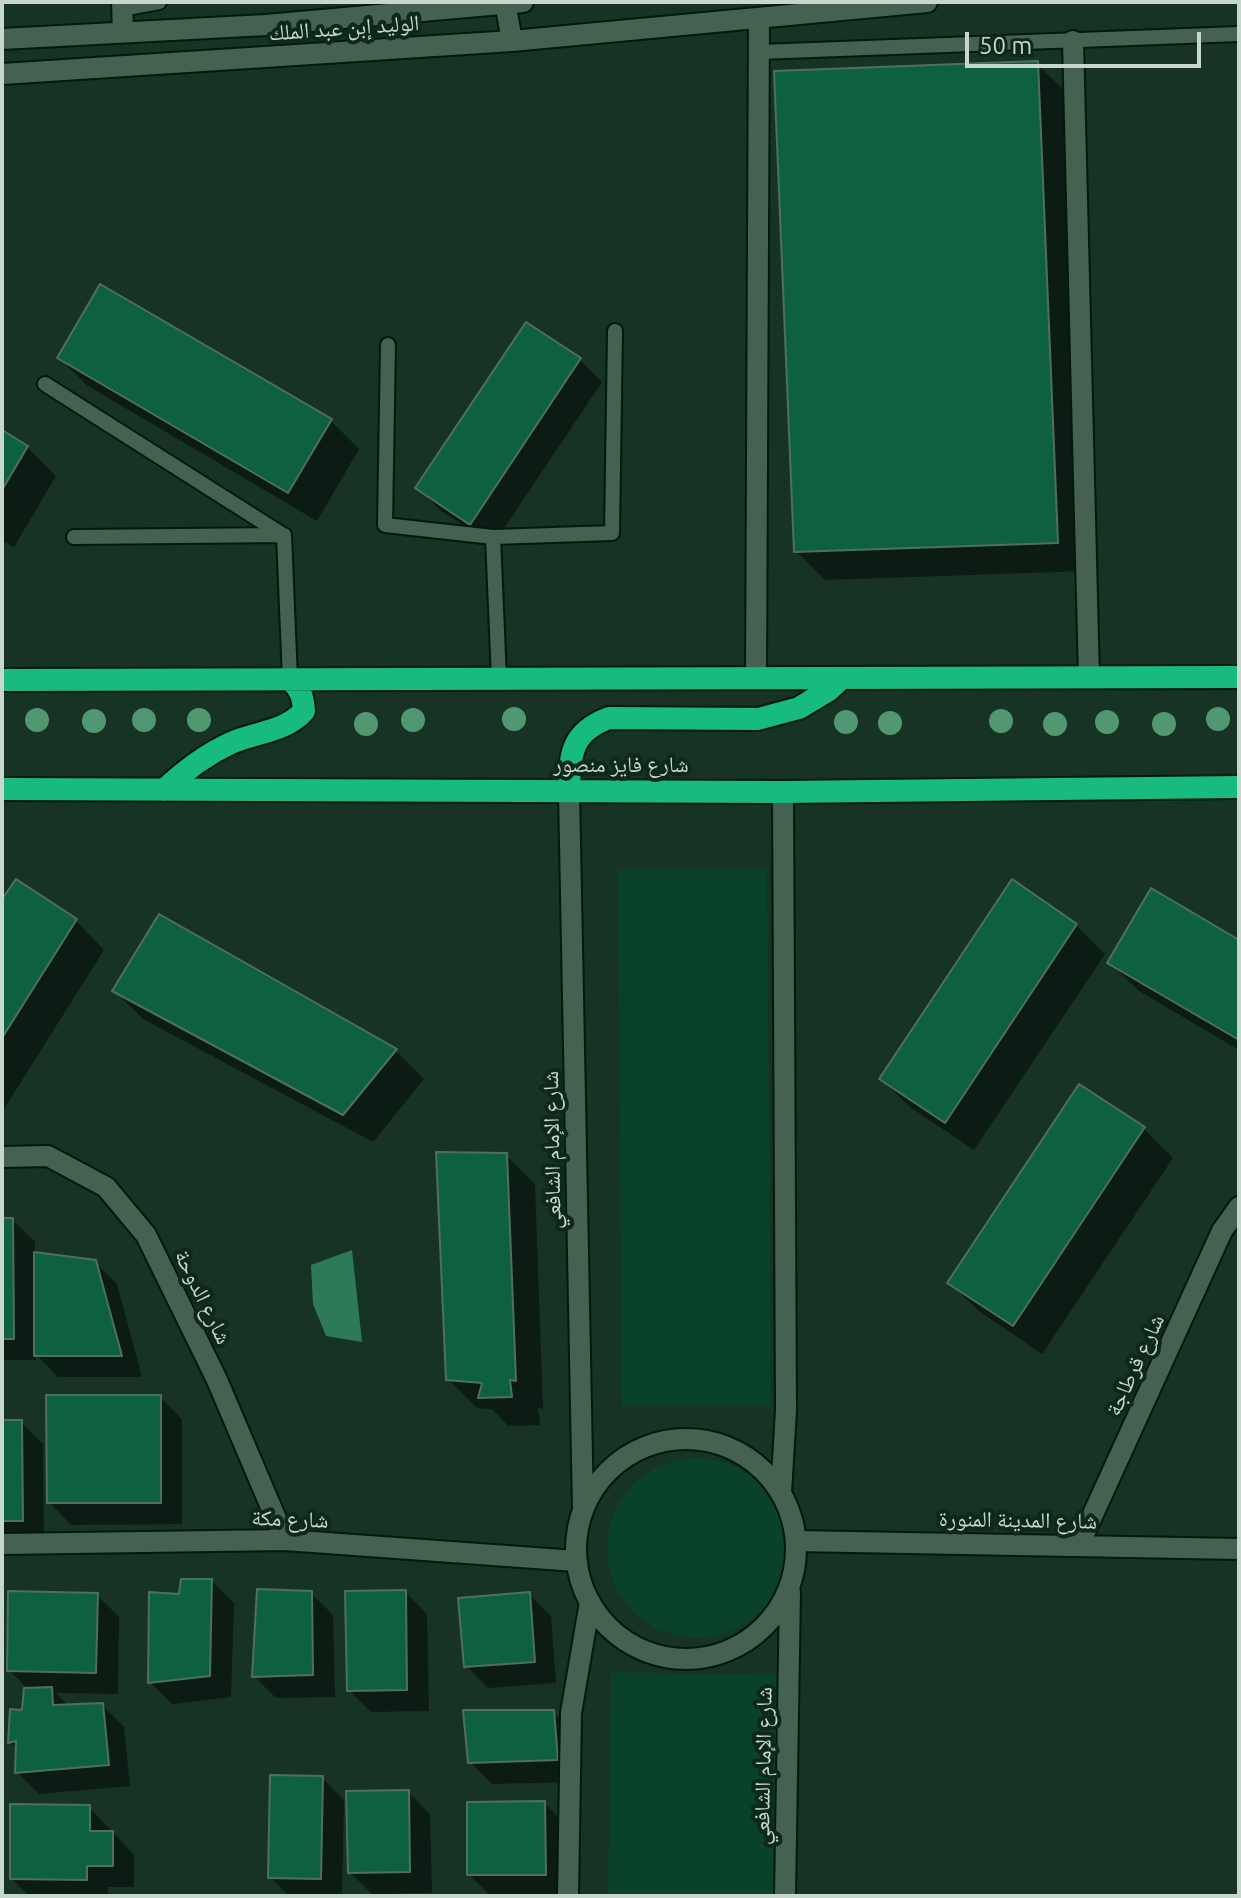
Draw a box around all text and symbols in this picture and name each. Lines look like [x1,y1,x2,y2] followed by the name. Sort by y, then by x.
[268,10,420,46] street label: الوليد إبن عبد الملك
[969,16,1205,66] scale bar
[979,32,1032,59] text: 50 m
[553,752,689,778] street label: شارع فايز منصور
[537,1071,567,1229] street label: شارع الإمام الشافعي
[169,1246,237,1348] street label: شارع الدوحة
[1100,1310,1170,1420] street label: شارع قرطاجة
[251,1504,329,1534] street label: شارع مكة
[939,1505,1097,1535] street label: شارع المدينة المنورة
[748,1687,778,1845] street label: شارع الإمام الشافعي

